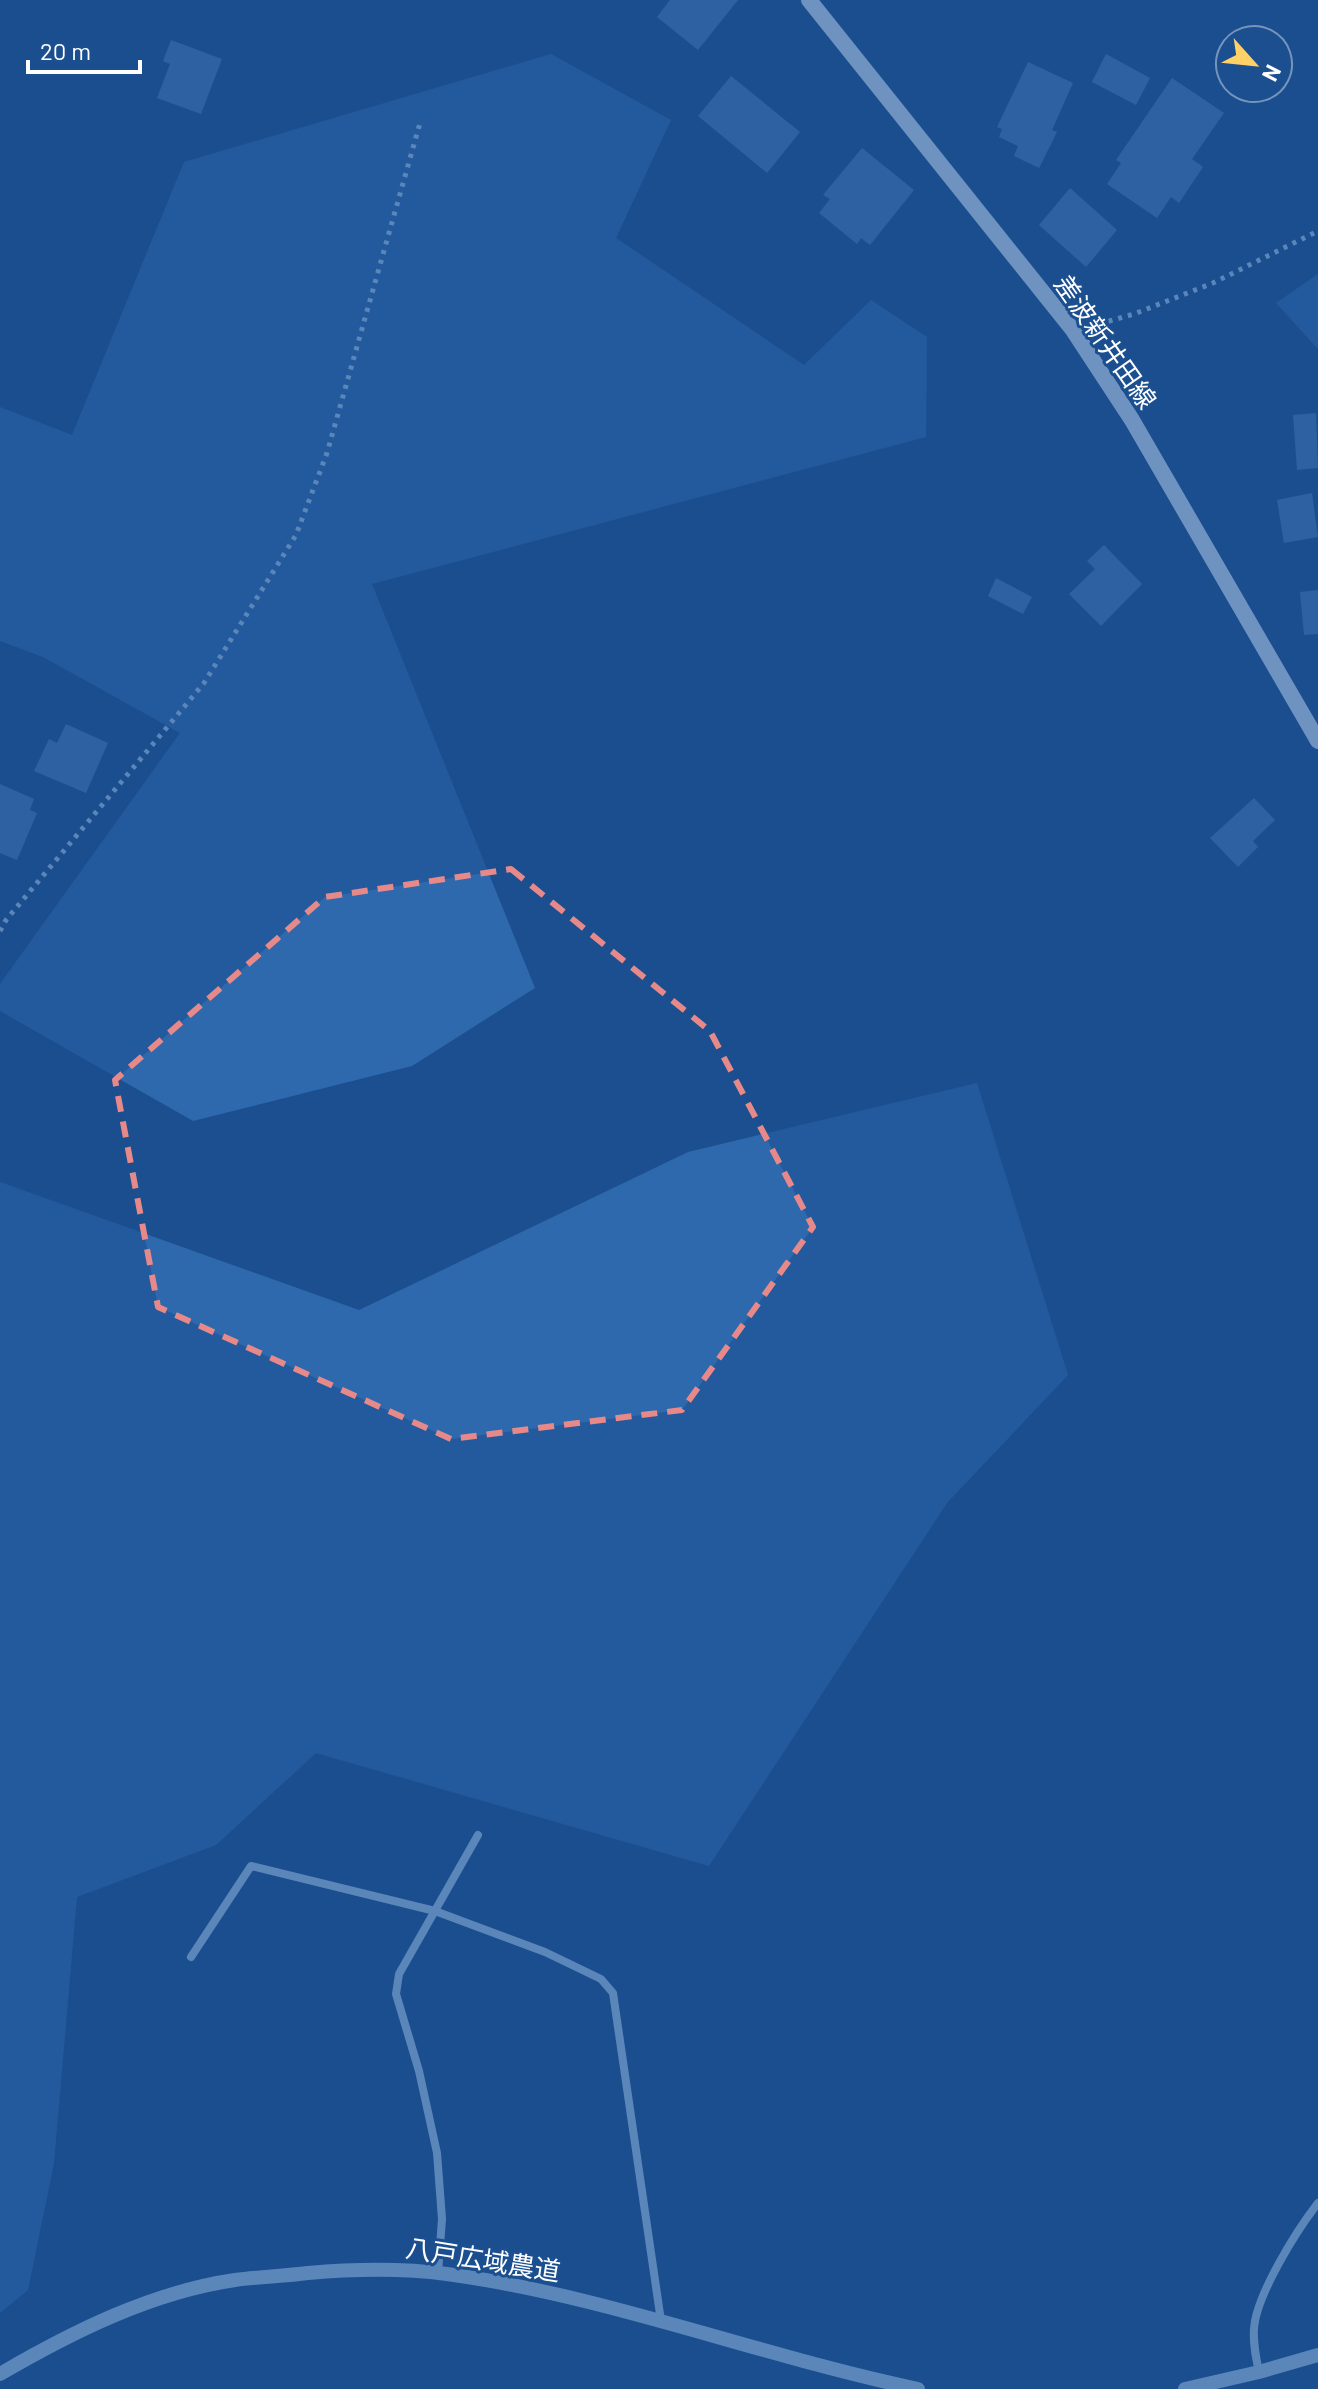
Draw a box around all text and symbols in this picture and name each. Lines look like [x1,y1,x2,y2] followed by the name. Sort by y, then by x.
[28,24,140,74] scale bar
[1214,24,1294,104] north arrow
[40,36,91,65] text: 20 m
[1258,61,1288,86] text: N
[1049,268,1164,414] street label: 差波新井田線
[404,2231,563,2286] street label: 八戸広域農道

